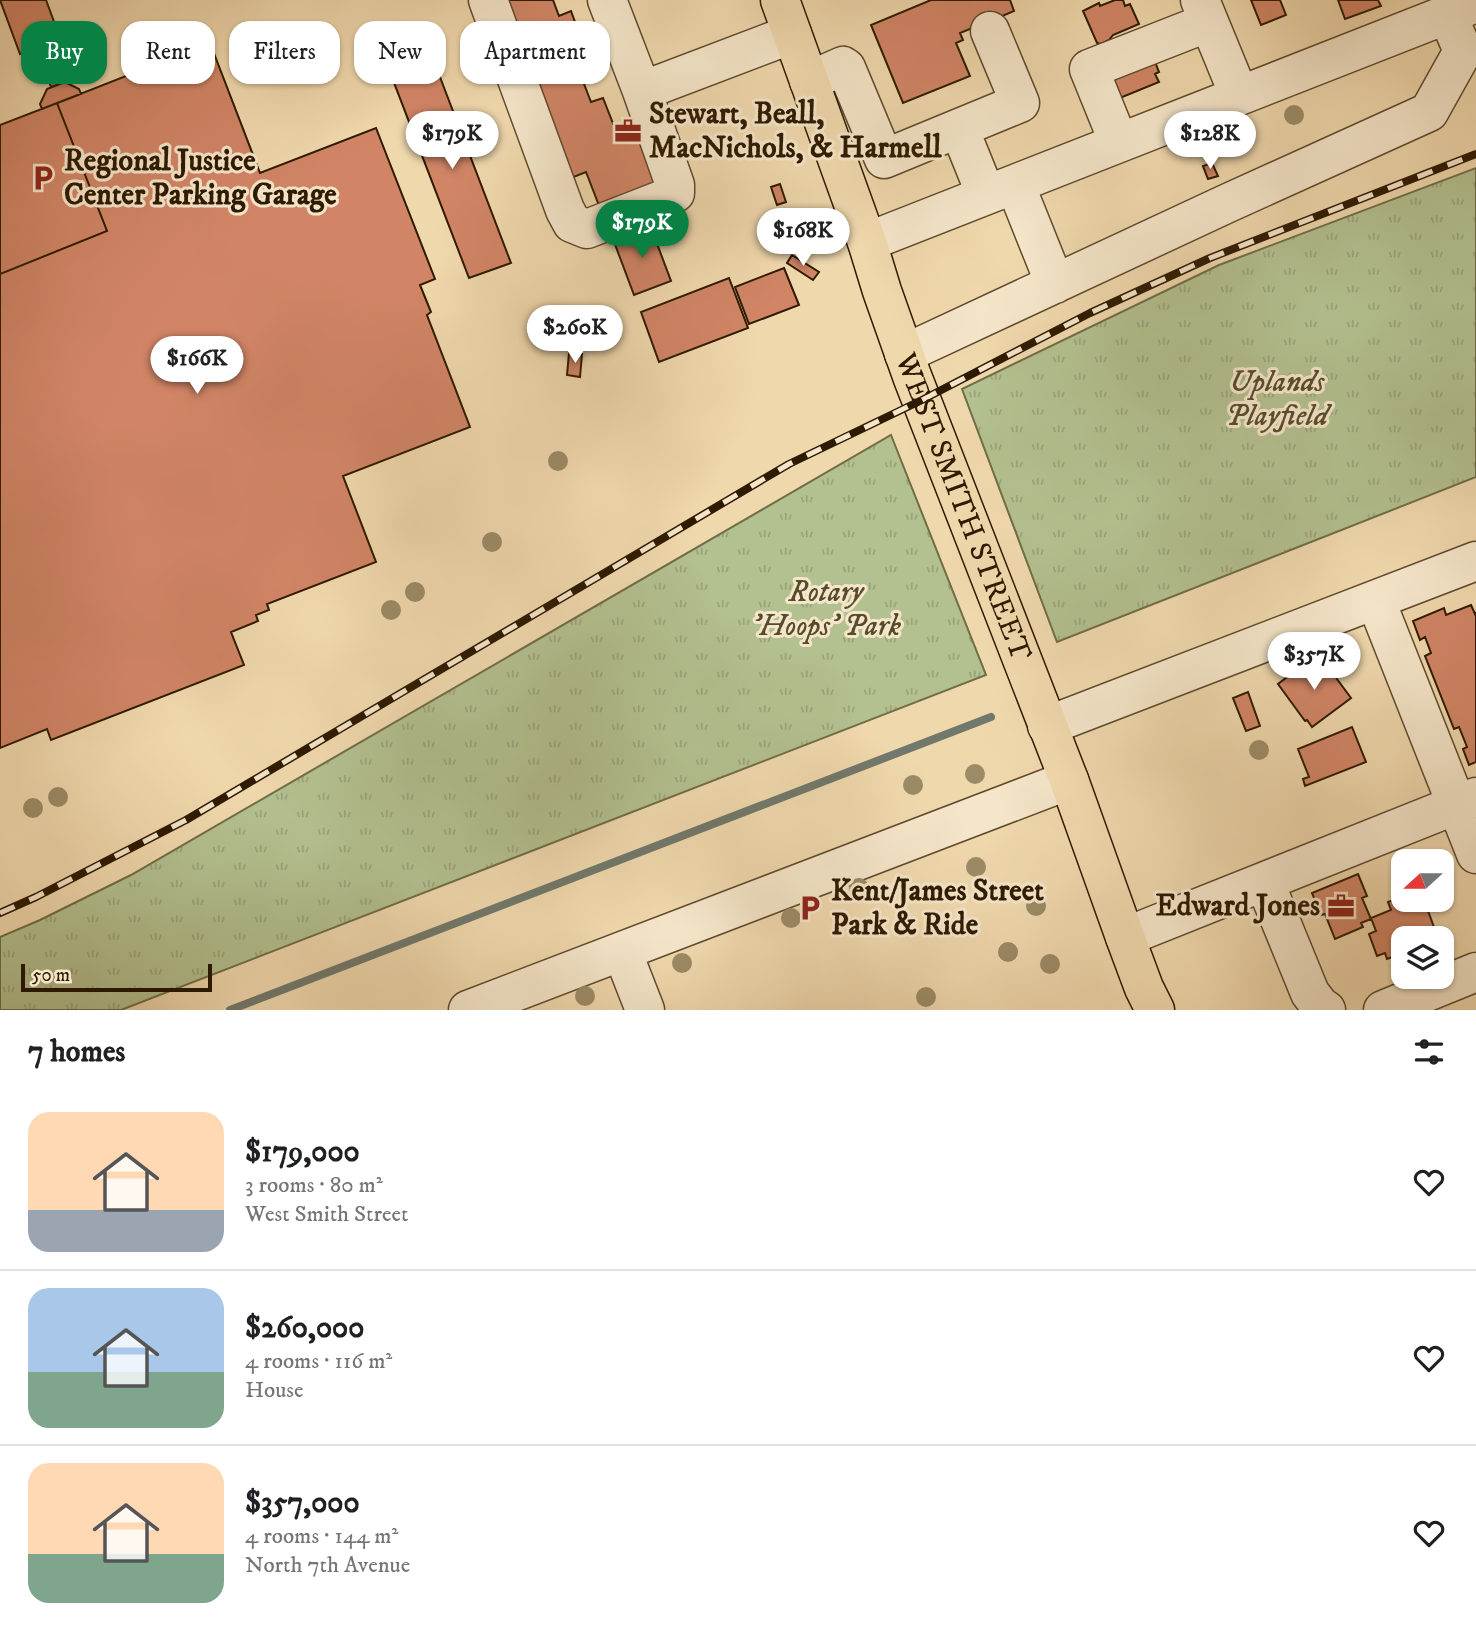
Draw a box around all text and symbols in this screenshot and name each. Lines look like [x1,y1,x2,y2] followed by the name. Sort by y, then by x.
[21,21,107,84] chip: Buy
[121,21,215,84] chip: Rent
[229,21,340,84] chip: Filters
[354,21,446,84] chip: New
[460,21,610,84] chip: Apartment
[649,96,942,167] place label: Stewart, Beall, MacNichols, & Harmell
[403,111,501,171] pin: $179K
[1161,111,1259,171] pin: $128K
[613,116,643,146] office icon: Stewart, Beall, MacNichols, & Harmell
[422,119,482,148] text: $179K
[1180,119,1240,148] text: $128K
[64,143,337,214] place label: Regional Justice Center Parking Garage
[28,163,58,193] parking icon: Regional Justice Center Parking Garage
[593,201,691,260] pin: $179K
[612,208,672,237] text: $179K
[754,208,852,268] pin: $168K
[773,216,833,245] text: $168K
[526,306,624,365] pin: $260K
[543,313,607,342] text: $260K
[148,336,246,396] pin: $166K
[166,344,228,373] text: $166K
[887,347,1039,666] street label: WEST SMITH STREET
[1226,364,1333,435] park label: Uplands Playfield
[751,574,902,645] park label: Rotary 'Hoops' Park
[1265,632,1363,692] pin: $357K
[1284,640,1344,669] text: $357K
[1391,849,1454,912] north arrow
[1391,849,1454,989] map controls
[831,873,1044,944] place label: Kent/James Street Park & Ride
[1156,888,1320,925] place label: Edward Jones
[1326,891,1356,921] office icon: Edward Jones
[795,893,825,923] parking icon: Kent/James Street Park & Ride
[1391,926,1454,989] button: layers
[21,961,212,993] scale bar
[32,964,70,987] text: 50 m
[1410,1033,1448,1071] icon: filters
[28,1034,125,1071] text: 7 homes
[245,1134,360,1171] text: $179,000
[84,1140,168,1224] icon: home
[1410,1163,1448,1201] icon: heart
[245,1171,383,1200] text: 3 rooms · 80 m²
[245,1200,408,1229] text: West Smith Street
[245,1310,364,1347] text: $260,000
[84,1316,168,1400] icon: home
[1410,1339,1448,1377] icon: heart
[245,1347,392,1376] text: 4 rooms · 116 m²
[245,1376,303,1405] text: House
[245,1485,360,1522] text: $357,000
[84,1491,168,1575] icon: home
[1410,1514,1448,1552] icon: heart
[245,1522,398,1551] text: 4 rooms · 144 m²
[245,1551,410,1580] text: North 7th Avenue

